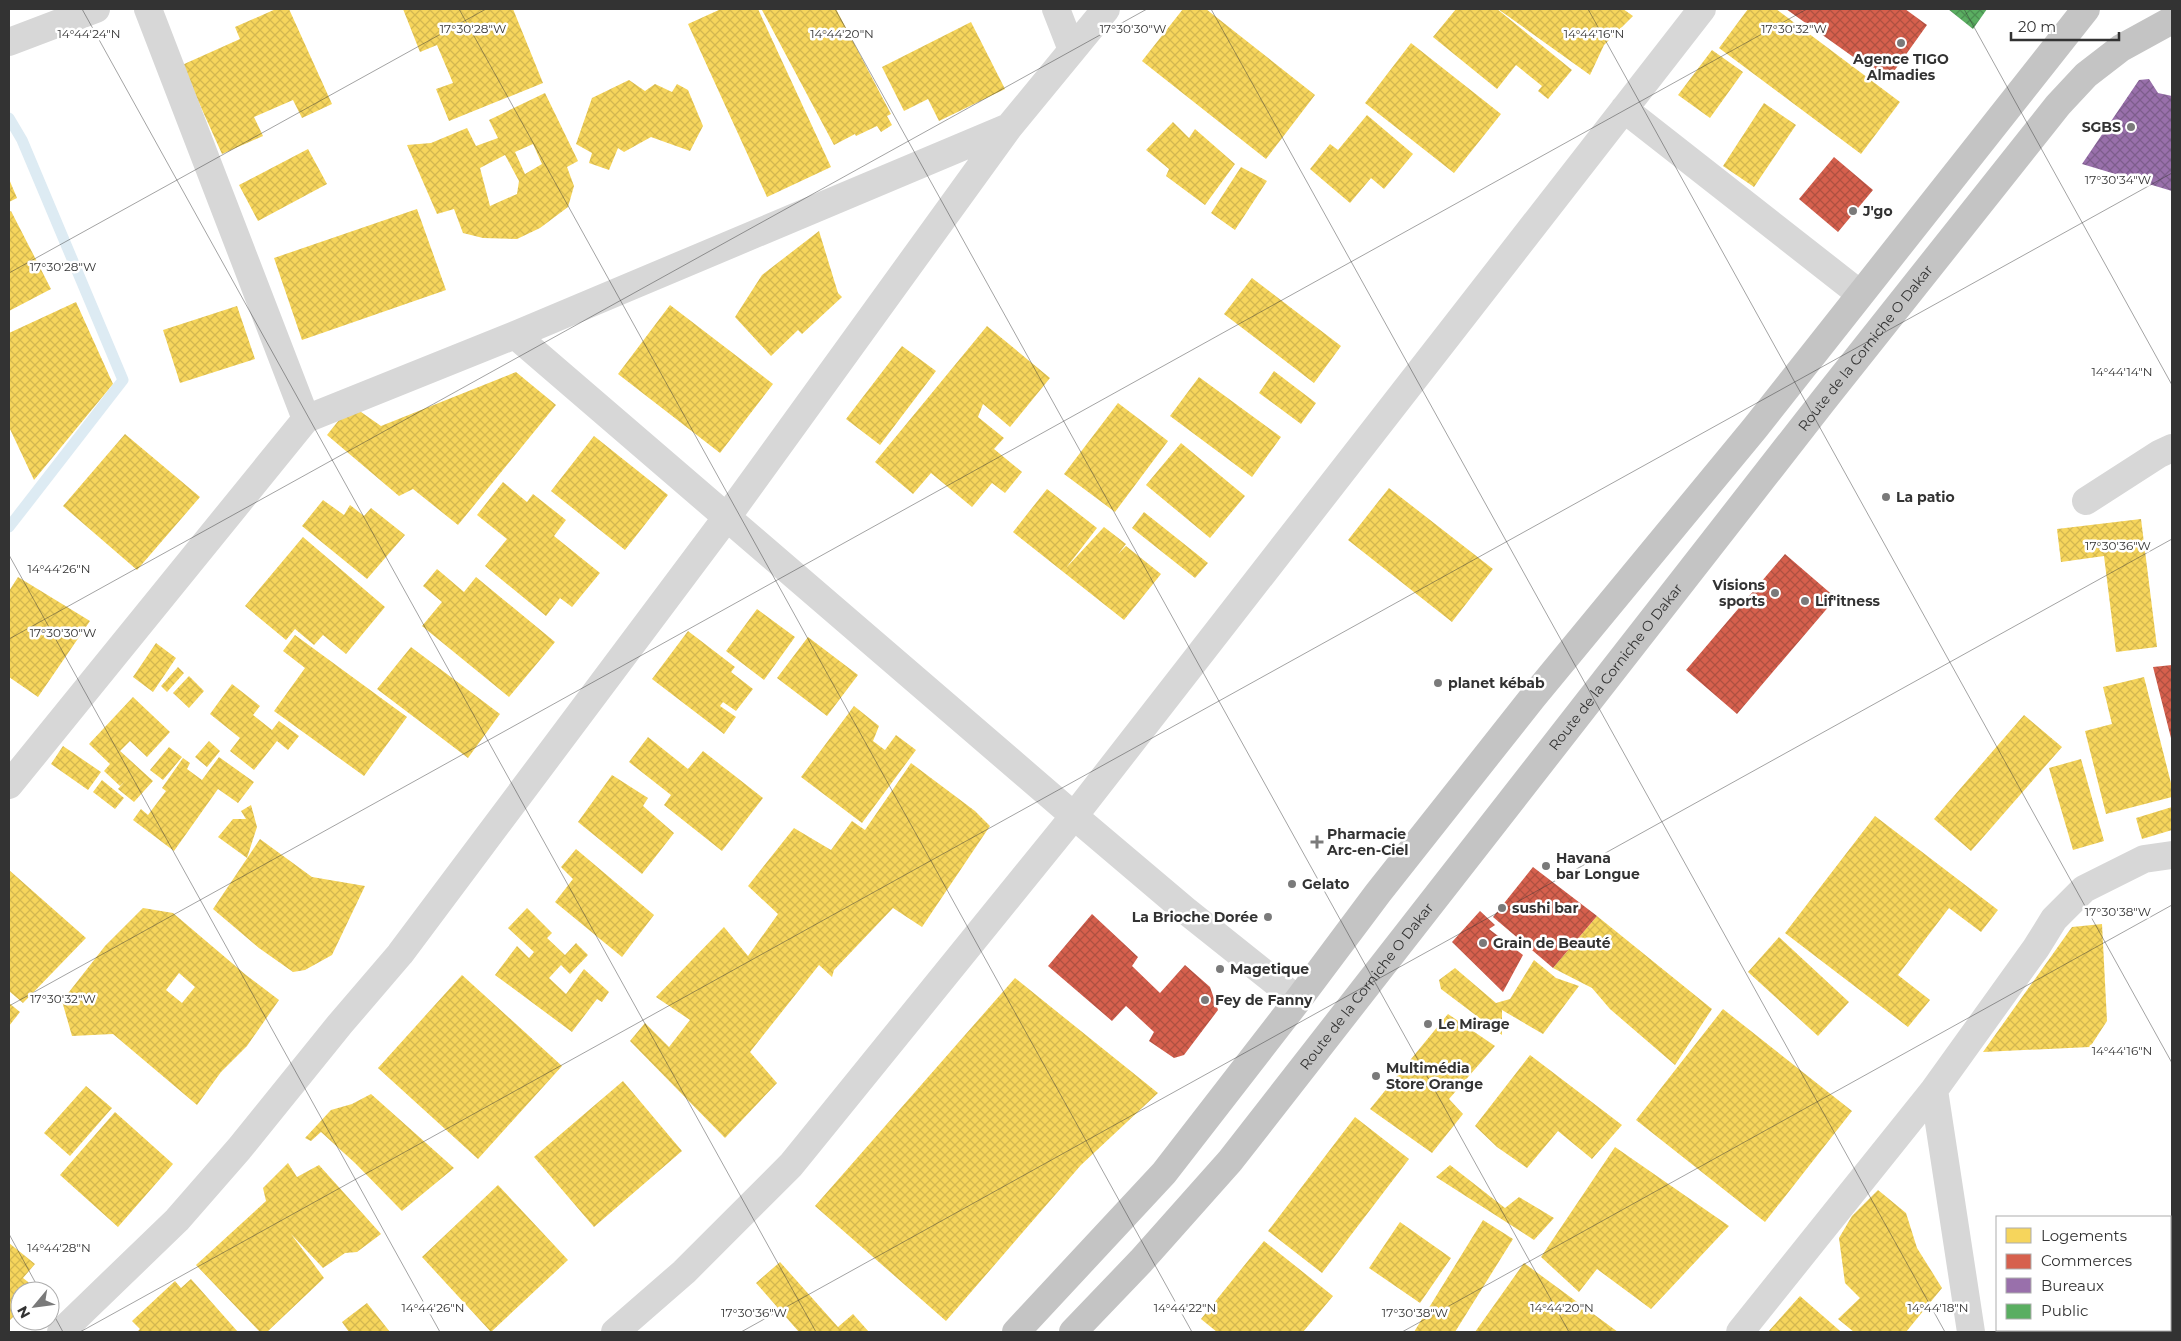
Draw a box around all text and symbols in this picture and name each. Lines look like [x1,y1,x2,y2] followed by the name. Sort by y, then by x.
[2011,10,2118,42] scale bar
[2018,17,2056,36] text: 20 m
[440,21,506,36] text: 17°30'28"W
[1100,21,1166,36] text: 17°30'30"W
[1761,21,1827,36] text: 17°30'32"W
[57,26,121,41] text: 14°44'24"N
[810,26,874,41] text: 14°44'20"N
[1564,26,1624,41] text: 14°44'16"N
[1895,37,1907,49] marker: Agence TIGO Almadies
[1852,50,1949,84] place label: Agence TIGO Almadies
[2082,118,2121,136] place label: SGBS
[2125,121,2137,133] marker: SGBS
[2085,172,2151,187] text: 17°30'34"W
[1862,202,1893,220] place label: J'go
[1847,205,1859,217] marker: J'go
[30,259,96,274] text: 17°30'28"W
[1794,261,1937,435] street label: Route de la Corniche O Dakar
[2091,364,2153,379] text: 14°44'14"N
[1896,488,1955,506] place label: La patio
[1880,491,1892,503] marker: La patio
[2085,538,2151,553] text: 17°30'36"W
[28,561,90,576] text: 14°44'26"N
[1711,576,1766,610] place label: Visions sports
[1545,579,1687,754] street label: Route de la Corniche O Dakar
[1769,587,1781,599] marker: Visions sports
[1815,592,1881,610] place label: Lif'itness
[1799,595,1811,607] marker: Lif'itness
[30,625,96,640] text: 17°30'30"W
[1448,674,1545,692] place label: planet kébab
[1432,677,1444,689] marker: planet kébab
[1326,825,1409,859] place label: Pharmacie Arc-en-Ciel
[1311,836,1323,848] marker: Pharmacie Arc-en-Ciel
[1556,849,1640,883] place label: Havana bar Longue
[1540,860,1552,872] marker: Havana bar Longue
[1302,875,1350,893] place label: Gelato
[1286,878,1298,890] marker: Gelato
[1296,899,1438,1073] street label: Route de la Corniche O Dakar
[1512,899,1579,917] place label: sushi bar
[1496,902,1508,914] marker: sushi bar
[2085,904,2151,919] text: 17°30'38"W
[1132,908,1258,926] place label: La Brioche Dorée
[1262,911,1274,923] marker: La Brioche Dorée
[1493,934,1611,952] place label: Grain de Beauté
[1477,937,1489,949] marker: Grain de Beauté
[1230,960,1309,978] place label: Magetique
[1214,963,1226,975] marker: Magetique
[30,991,96,1006] text: 17°30'32"W
[1215,991,1313,1009] place label: Fey de Fanny
[1199,994,1211,1006] marker: Fey de Fanny
[1438,1015,1510,1033] place label: Le Mirage
[1422,1018,1434,1030] marker: Le Mirage
[2092,1043,2152,1058] text: 14°44'16"N
[1386,1059,1483,1093] place label: Multimédia Store Orange
[1370,1070,1382,1082] marker: Multimédia Store Orange
[1996,1216,2171,1331] legend
[2041,1226,2127,1245] text: Logements
[27,1240,91,1255] text: 14°44'28"N
[2041,1251,2132,1270] text: Commerces
[2041,1276,2104,1295] text: Bureaux
[10,1281,60,1331] north arrow
[402,1300,464,1315] text: 14°44'26"N
[1154,1300,1216,1315] text: 14°44'22"N
[1530,1300,1594,1315] text: 14°44'20"N
[1907,1300,1969,1315] text: 14°44'18"N
[2041,1301,2089,1320] text: Public
[13,1303,34,1322] text: N
[721,1305,787,1320] text: 17°30'36"W
[1382,1305,1448,1320] text: 17°30'38"W

